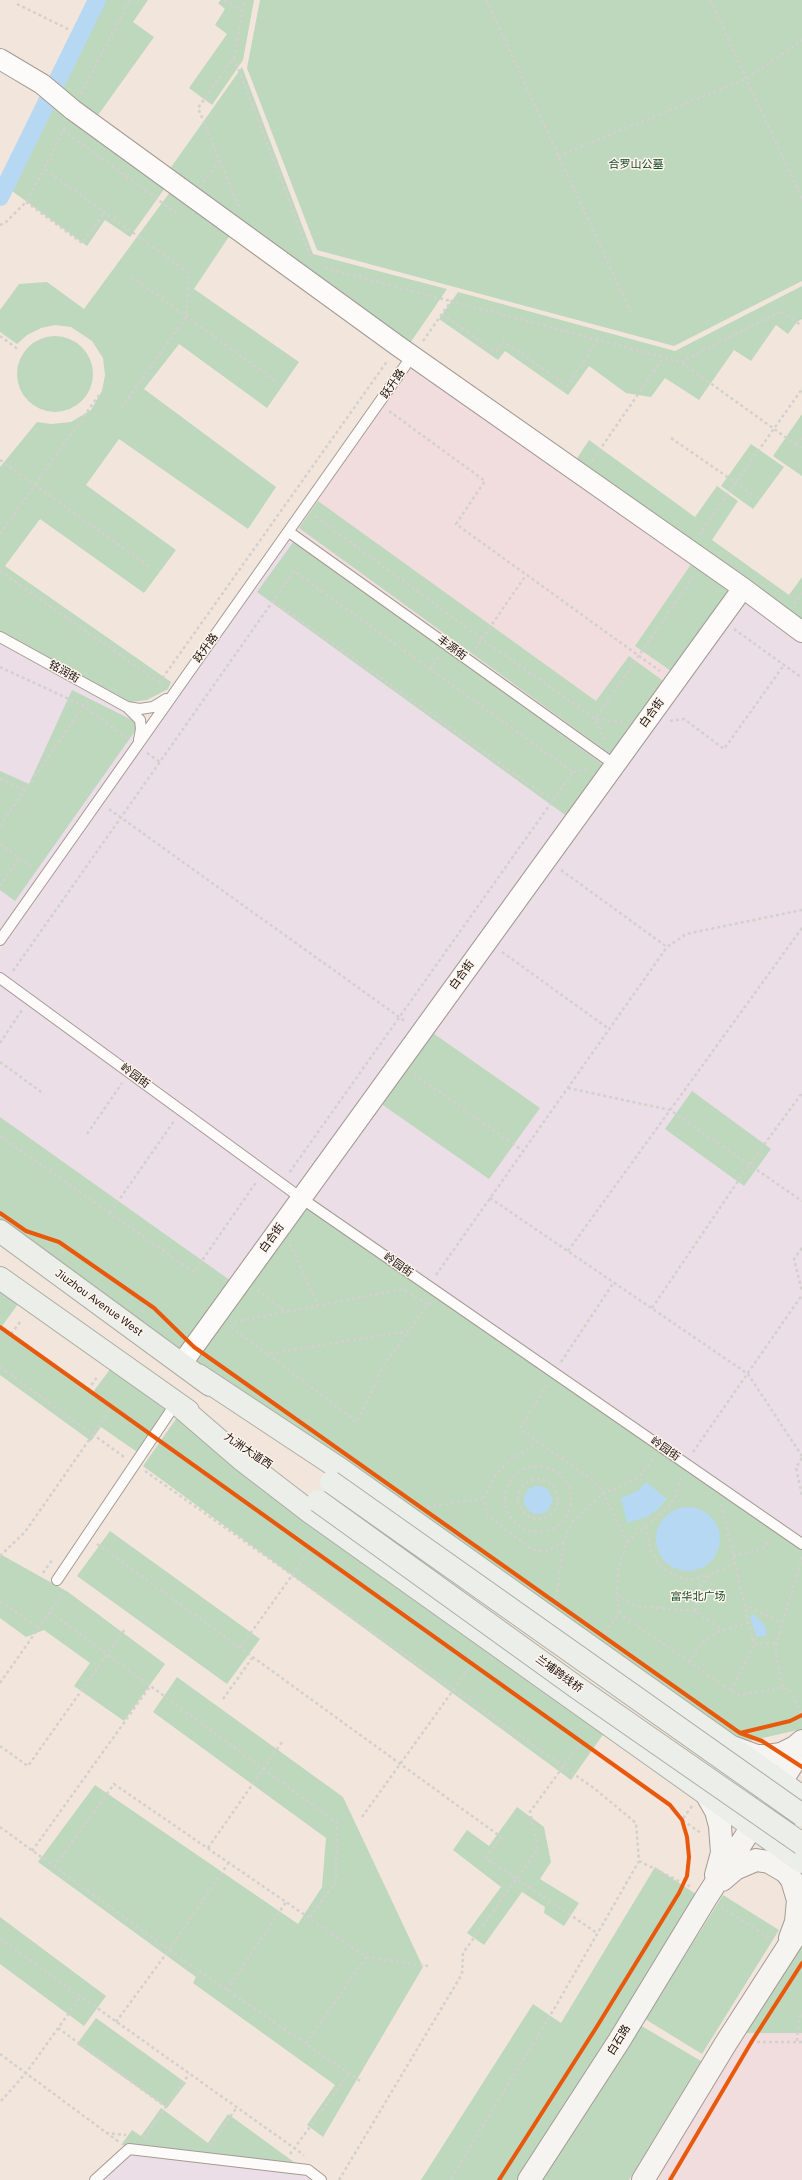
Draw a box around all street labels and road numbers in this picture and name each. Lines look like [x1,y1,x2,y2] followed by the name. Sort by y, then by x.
[378,367,408,401] street label: 跃升路
[191,631,221,665] street label: 跃升路
[435,633,469,663] street label: 丰源街
[46,658,82,686] street label: 铭润街
[637,696,667,730] street label: 白合街
[447,958,477,992] street label: 白合街
[118,1061,152,1091] street label: 岭园街
[257,1221,287,1255] street label: 白合街
[381,1250,415,1280] street label: 岭园街
[53,1267,145,1339] street label: Jiuzhou Avenue West
[222,1430,274,1472] street label: 九洲大道西
[648,1434,682,1464] street label: 岭园街
[533,1652,585,1696] street label: 兰埔跨线桥
[605,2023,633,2057] street label: 白石路

